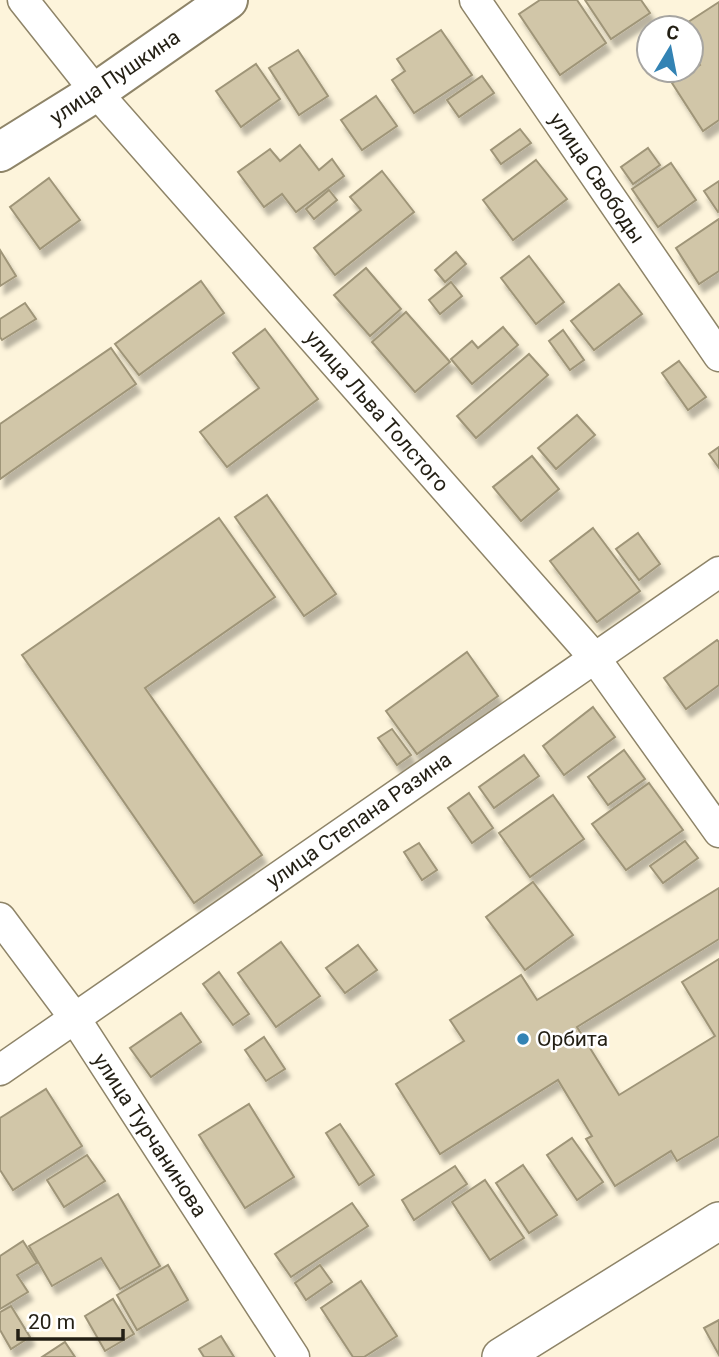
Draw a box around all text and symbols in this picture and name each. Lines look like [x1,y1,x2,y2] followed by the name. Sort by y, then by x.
[635,14,705,84] north arrow
[665,20,681,45] text: С
[45,25,185,129] street label: улица Пушкина
[544,108,650,248] street label: улица Свободы
[300,325,454,497] street label: улица Льва Толстого
[262,747,456,893] street label: улица Степана Разина
[537,1027,608,1051] place label: Орбита
[515,1031,531,1047] marker: Орбита
[88,1049,212,1221] street label: улица Турчанинова
[18,1298,122,1342] scale bar
[28,1310,75,1334] text: 20 m

